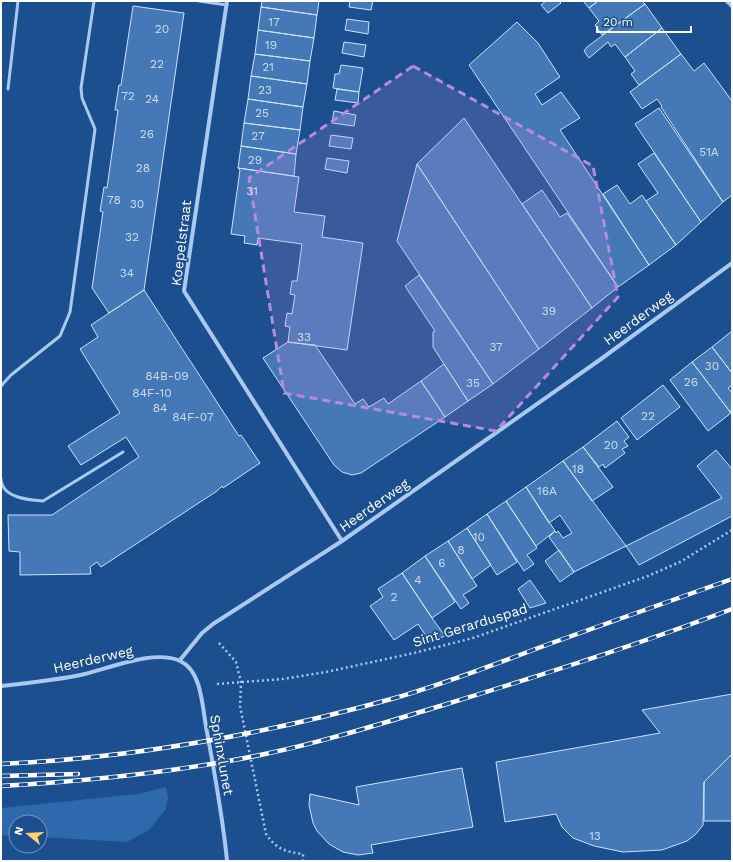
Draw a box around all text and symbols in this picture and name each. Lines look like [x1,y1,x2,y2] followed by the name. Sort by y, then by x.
[597,8,691,34] scale bar
[268,15,280,29] house number: 17
[603,15,633,29] text: 20 m
[155,22,169,36] house number: 20
[265,38,277,52] house number: 19
[150,57,164,71] house number: 22
[262,60,274,74] house number: 21
[258,83,272,97] house number: 23
[121,89,135,103] house number: 72
[145,92,159,106] house number: 24
[255,106,269,120] house number: 25
[140,127,154,141] house number: 26
[251,129,265,143] house number: 27
[699,145,719,159] house number: 51A
[248,153,262,167] house number: 29
[136,161,150,175] house number: 28
[246,184,258,198] house number: 31
[107,193,121,207] house number: 78
[130,197,144,211] house number: 30
[168,199,194,287] street label: Koepelstraat
[125,230,139,244] house number: 32
[120,266,134,280] house number: 34
[600,287,676,348] street label: Heerderweg
[542,304,556,318] house number: 39
[297,330,311,344] house number: 33
[489,340,503,354] house number: 37
[705,359,719,373] house number: 30
[145,369,189,383] house number: 84B-09
[684,375,698,389] house number: 26
[466,376,480,390] house number: 35
[132,386,172,400] house number: 84F-10
[153,401,167,415] house number: 84
[641,409,655,423] house number: 22
[172,410,214,424] house number: 84F-07
[604,438,618,452] house number: 20
[572,462,584,476] house number: 18
[336,475,412,535] street label: Heerderweg
[537,484,557,498] house number: 16A
[473,530,485,544] house number: 10
[457,543,465,557] house number: 8
[438,556,446,570] house number: 6
[414,573,422,587] house number: 4
[391,590,398,604] house number: 2
[411,600,529,650] street label: Sint Gerarduspad
[52,642,135,676] street label: Heerderweg
[207,713,237,797] street label: Sphinxlunet
[8,814,48,854] north arrow
[12,825,26,837] text: N
[589,829,601,843] house number: 13

